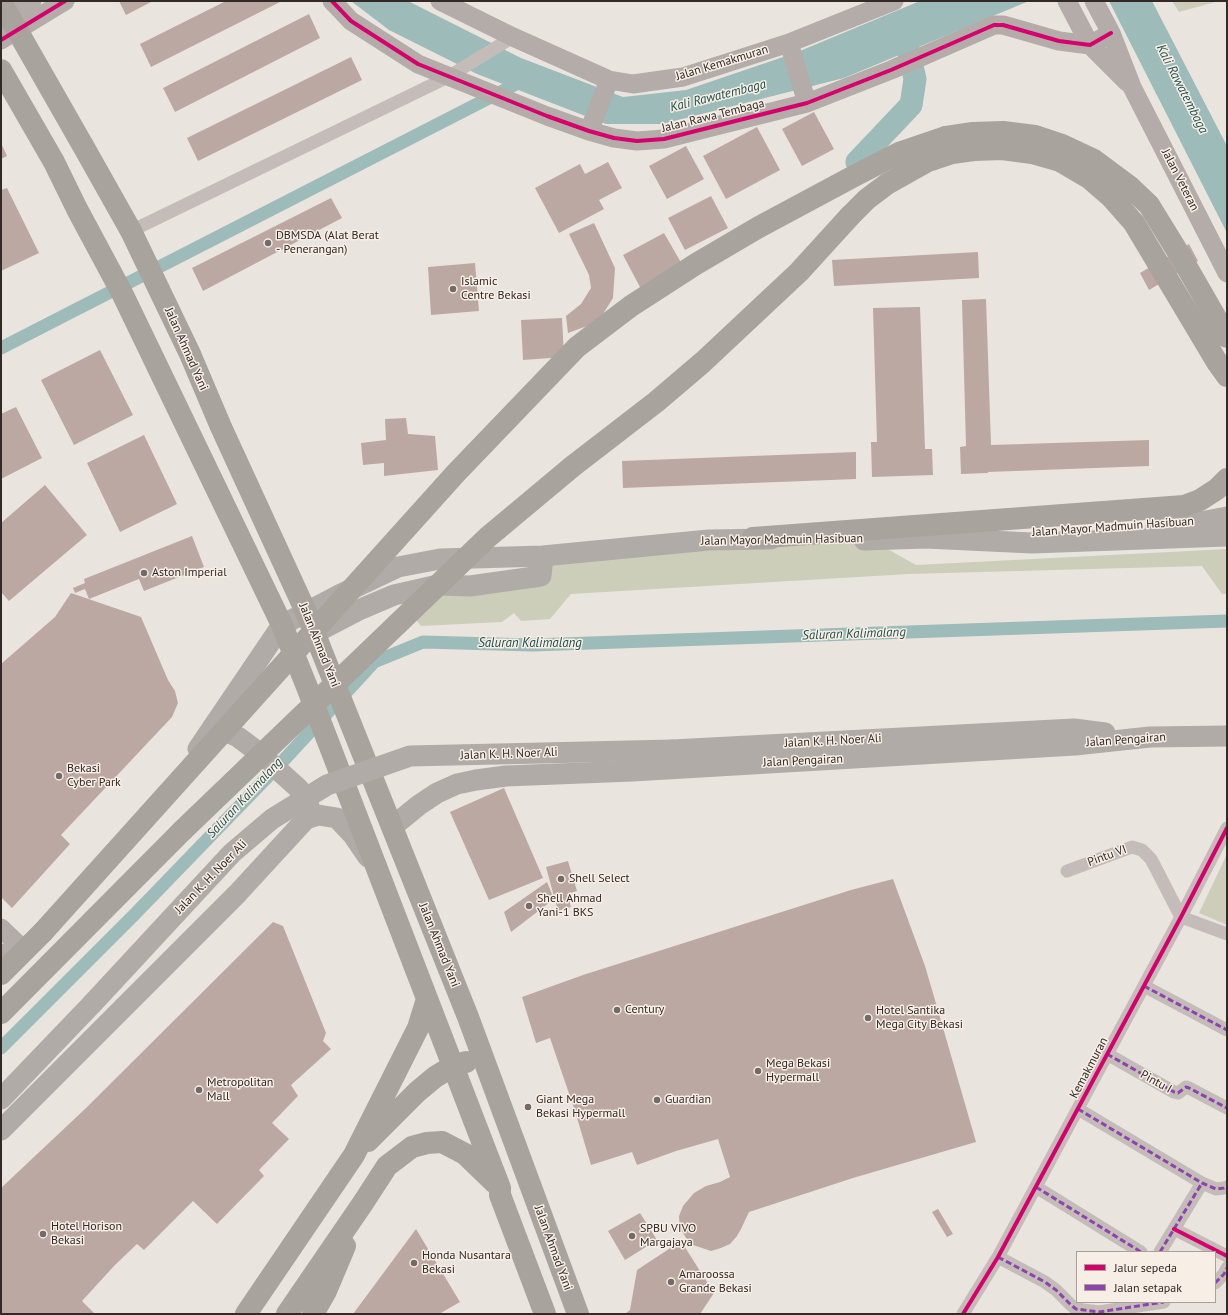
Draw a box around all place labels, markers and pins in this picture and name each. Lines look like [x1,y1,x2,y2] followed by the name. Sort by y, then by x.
[276,229,379,257] place label: DBMSDA (Alat Berat - Penerangan)
[263,238,273,248] marker: DBMSDA (Alat Berat - Penerangan)
[461,275,531,303] place label: Islamic Centre Bekasi
[448,284,458,294] marker: Islamic Centre Bekasi
[152,566,227,580] place label: Aston Imperial
[139,568,149,578] marker: Aston Imperial
[67,762,121,790] place label: Bekasi Cyber Park
[54,771,64,781] marker: Bekasi Cyber Park
[569,872,630,886] place label: Shell Select
[556,874,566,884] marker: Shell Select
[537,892,602,920] place label: Shell Ahmad Yani-1 BKS
[524,901,534,911] marker: Shell Ahmad Yani-1 BKS
[625,1003,664,1017] place label: Century
[876,1004,963,1032] place label: Hotel Santika Mega City Bekasi
[612,1005,622,1015] marker: Century
[863,1013,873,1023] marker: Hotel Santika Mega City Bekasi
[766,1057,830,1085] place label: Mega Bekasi Hypermall
[753,1066,763,1076] marker: Mega Bekasi Hypermall
[207,1076,273,1104] place label: Metropolitan Mall
[194,1085,204,1095] marker: Metropolitan Mall
[536,1093,625,1121] place label: Giant Mega Bekasi Hypermall
[665,1093,711,1107] place label: Guardian
[652,1095,662,1105] marker: Guardian
[523,1102,533,1112] marker: Giant Mega Bekasi Hypermall
[51,1220,122,1248] place label: Hotel Horison Bekasi
[640,1222,696,1250] place label: SPBU VIVO Margajaya
[38,1229,48,1239] marker: Hotel Horison Bekasi
[627,1231,637,1241] marker: SPBU VIVO Margajaya
[422,1249,511,1277] place label: Honda Nusantara Bekasi
[409,1258,419,1268] marker: Honda Nusantara Bekasi
[679,1268,752,1296] place label: Amaroossa Grande Bekasi
[666,1277,676,1287] marker: Amaroossa Grande Bekasi

